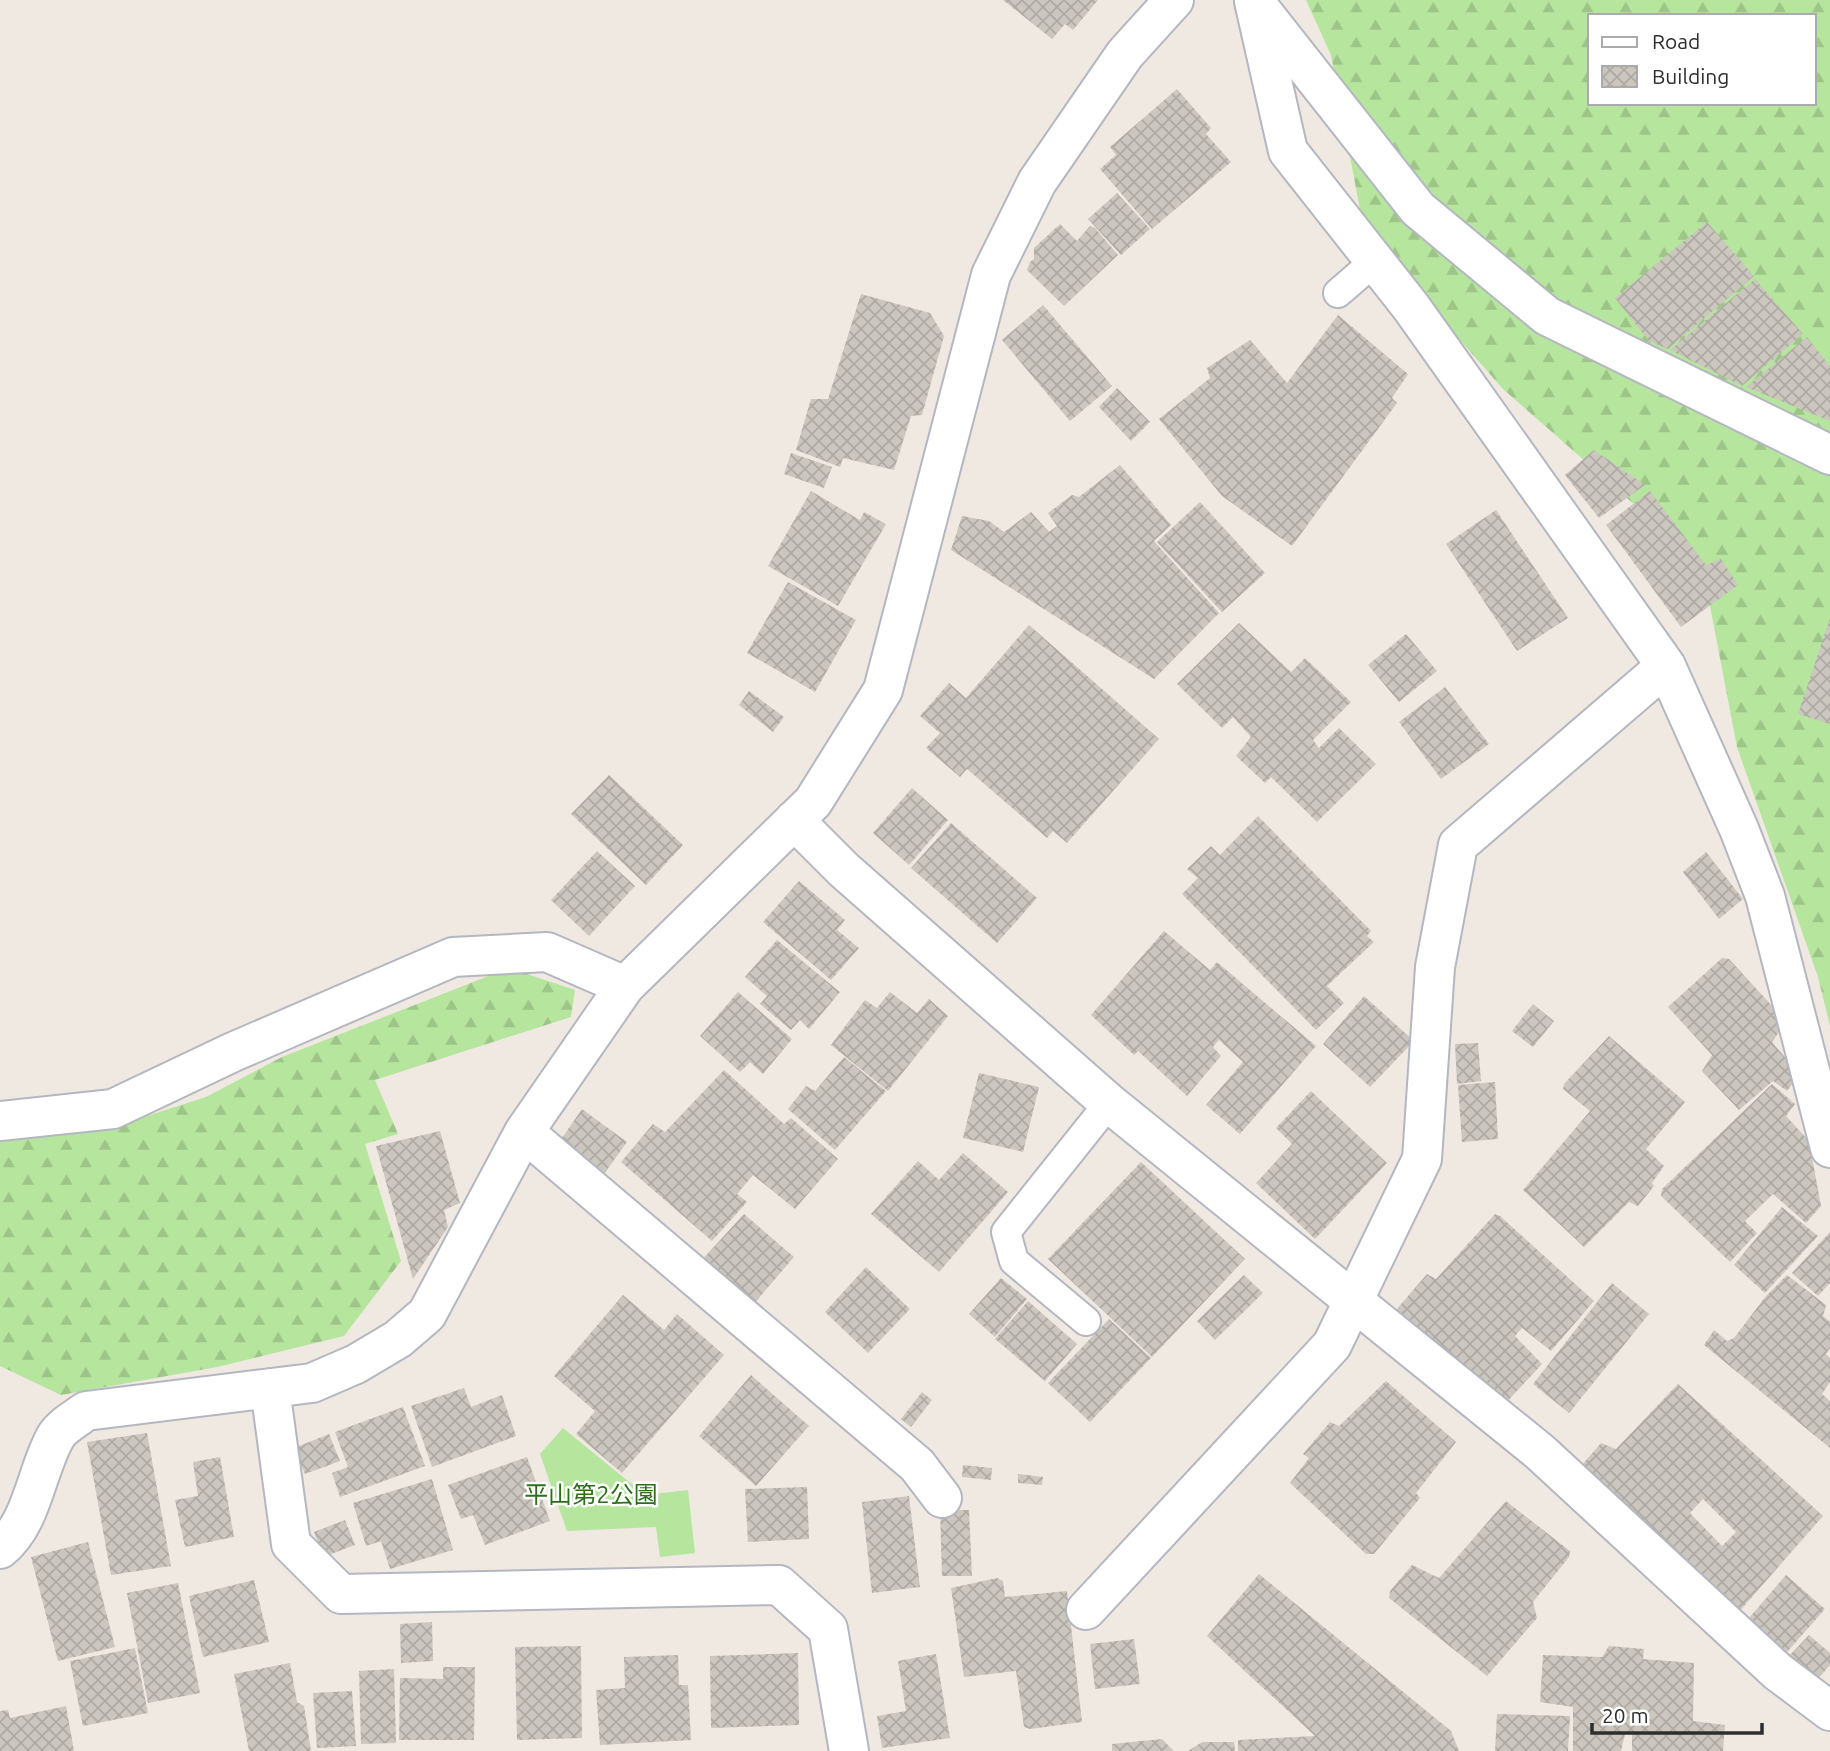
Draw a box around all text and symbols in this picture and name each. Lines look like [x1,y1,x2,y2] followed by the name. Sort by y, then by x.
[1588,14,1816,105] legend
[1652,29,1700,53] text: Road
[1652,64,1729,88] text: Building
[524,1481,658,1508] park label: 平山第2公園
[1592,1692,1762,1736] scale bar
[1602,1703,1649,1727] text: 20 m

